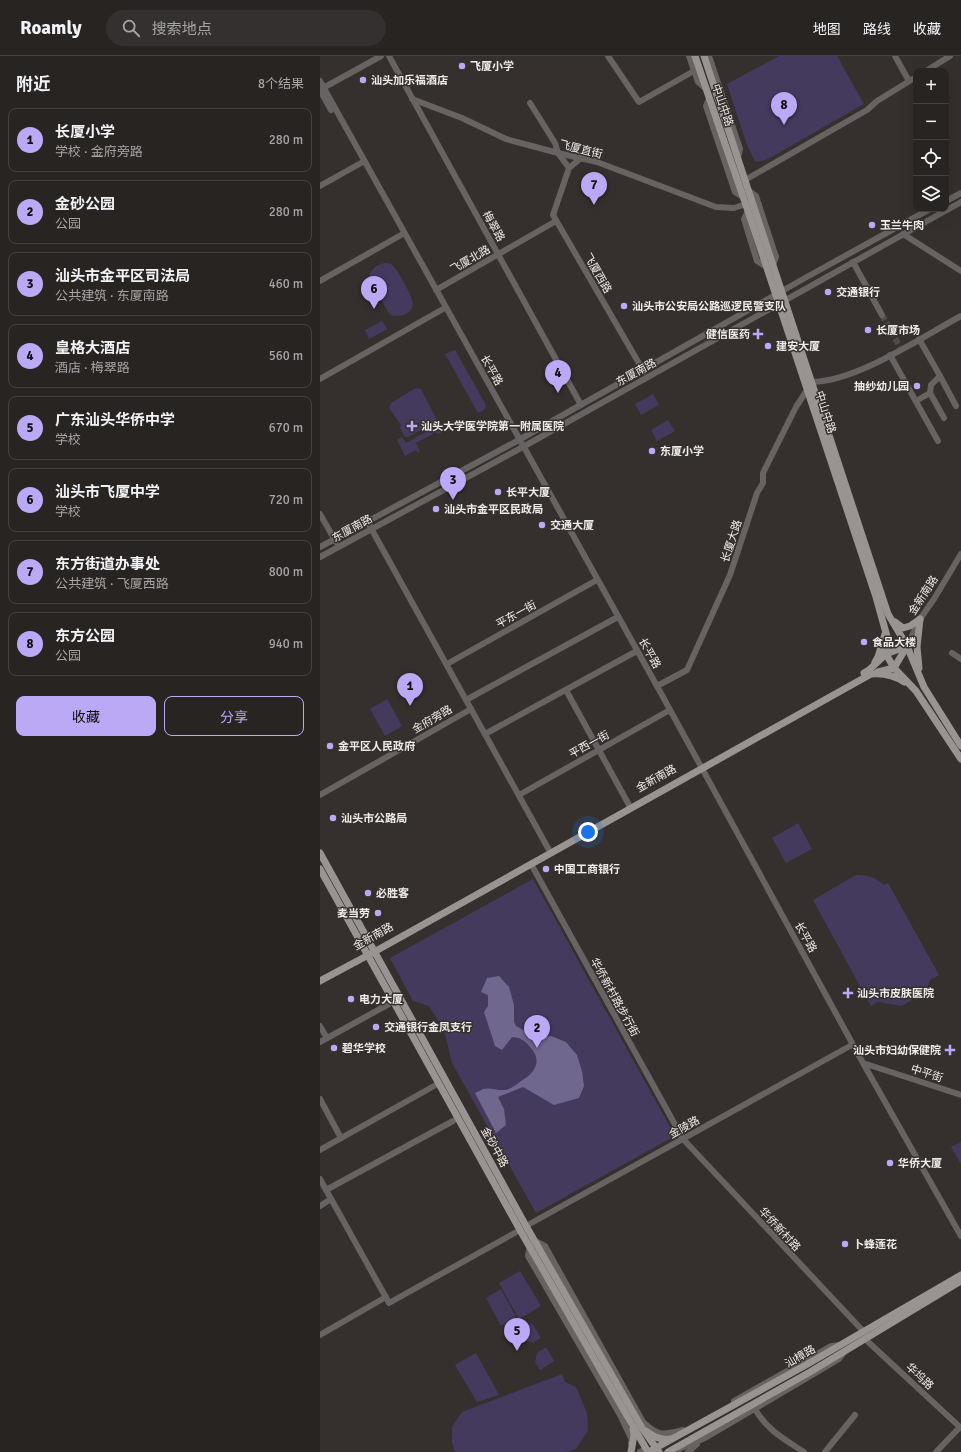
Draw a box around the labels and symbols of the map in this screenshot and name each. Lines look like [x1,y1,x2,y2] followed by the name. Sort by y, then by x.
[470,60,514,73] place label: 飞厦小学
[457,61,467,71] marker: 飞厦小学
[371,74,448,87] place label: 汕头加乐福酒店
[358,75,368,85] marker: 汕头加乐福酒店
[709,82,736,128] street label: 中山中路
[771,92,797,125] pin: 8
[558,138,604,161] street label: 飞厦直街
[581,172,607,205] pin: 7
[480,209,507,244] street label: 梅翠路
[880,219,924,232] place label: 玉兰牛肉
[867,220,877,230] marker: 玉兰牛肉
[448,243,493,276] street label: 飞厦北路
[581,251,614,296] street label: 飞厦西路
[361,276,387,309] pin: 6
[836,286,880,299] place label: 交通银行
[823,287,833,297] marker: 交通银行
[632,300,786,313] place label: 汕头市公安局公路巡逻民警支队
[619,301,629,311] marker: 汕头市公安局公路巡逻民警支队
[876,324,920,337] place label: 长厦市场
[863,325,873,335] marker: 长厦市场
[706,328,750,341] place label: 健信医药
[753,329,763,339] marker: 健信医药
[776,340,820,353] place label: 建安大厦
[763,341,773,351] marker: 建安大厦
[478,353,505,388] street label: 长平路
[614,356,659,389] street label: 东厦南路
[545,360,571,393] pin: 4
[854,380,909,393] place label: 抽纱幼儿园
[912,381,922,391] marker: 抽纱幼儿园
[813,389,839,435] street label: 中山中路
[406,420,418,432] marker: 汕头大学医学院第一附属医院
[421,420,564,433] place label: 汕头大学医学院第一附属医院
[660,445,704,458] place label: 东厦小学
[647,446,657,456] marker: 东厦小学
[440,467,466,500] pin: 3
[506,486,550,499] place label: 长平大厦
[493,487,503,497] marker: 长平大厦
[444,503,543,516] place label: 汕头市金平区民政局
[431,504,441,514] marker: 汕头市金平区民政局
[330,512,375,545] street label: 东厦南路
[718,518,744,564] street label: 长厦大路
[550,519,594,532] place label: 交通大厦
[537,520,547,530] marker: 交通大厦
[906,573,941,617] street label: 金新南路
[494,598,539,631] street label: 平东一街
[636,636,663,671] street label: 长平路
[872,636,916,649] place label: 食品大楼
[859,637,869,647] marker: 食品大楼
[397,673,423,706] pin: 1
[410,703,455,736] street label: 金府旁路
[567,728,612,761] street label: 平西一街
[338,740,415,753] place label: 金平区人民政府
[325,741,335,751] marker: 金平区人民政府
[634,762,679,795] street label: 金新南路
[341,812,407,825] place label: 汕头市公路局
[328,813,338,823] marker: 汕头市公路局
[578,822,598,842] your location
[554,863,620,876] place label: 中国工商银行
[541,864,551,874] marker: 中国工商银行
[376,887,409,900] place label: 必胜客
[363,888,373,898] marker: 必胜客
[337,907,370,920] place label: 麦当劳
[373,908,383,918] marker: 麦当劳
[351,920,396,953] street label: 金新南路
[792,920,819,955] street label: 长平路
[588,956,642,1039] street label: 华侨新村路步行街
[842,987,854,999] marker: 汕头市皮肤医院
[857,987,934,1000] place label: 汕头市皮肤医院
[359,993,403,1006] place label: 电力大厦
[346,994,356,1004] marker: 电力大厦
[524,1015,550,1048] pin: 2
[384,1021,472,1034] place label: 交通银行金凤支行
[371,1022,381,1032] marker: 交通银行金凤支行
[342,1042,386,1055] place label: 碧华学校
[329,1043,339,1053] marker: 碧华学校
[853,1044,941,1057] place label: 汕头市妇幼保健院
[944,1044,956,1056] marker: 汕头市妇幼保健院
[909,1062,945,1085] street label: 中平街
[667,1114,702,1141] street label: 金陵路
[478,1125,511,1170] street label: 金砂中路
[898,1157,942,1170] place label: 华侨大厦
[885,1158,895,1168] marker: 华侨大厦
[756,1205,803,1254] street label: 华侨新村路
[853,1238,897,1251] place label: 卜蜂莲花
[840,1239,850,1249] marker: 卜蜂莲花
[504,1318,530,1351] pin: 5
[783,1343,818,1370] street label: 汕樟路
[903,1360,936,1392] street label: 华坞路

